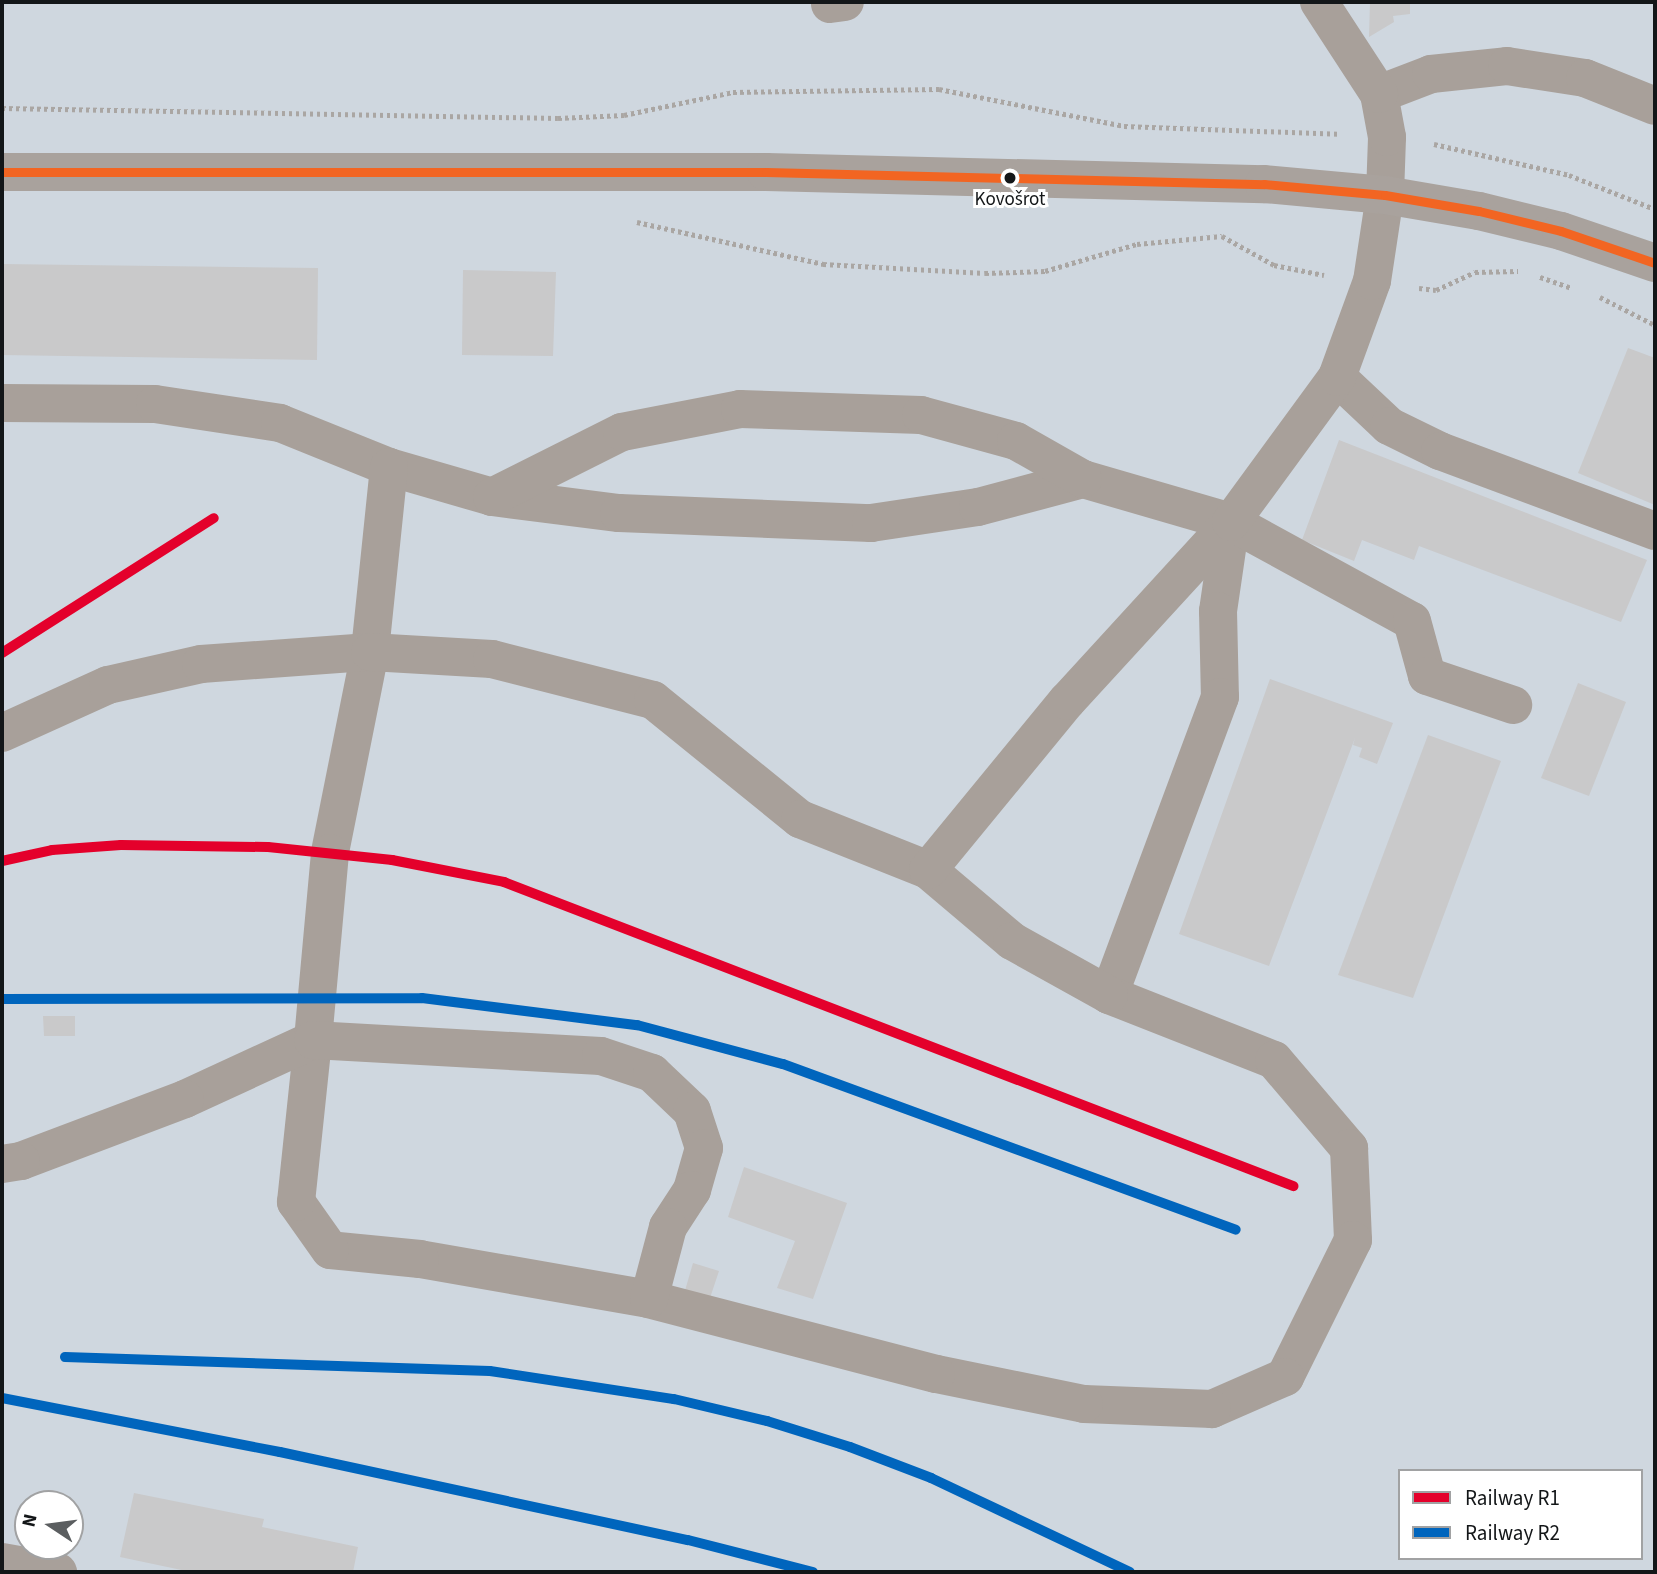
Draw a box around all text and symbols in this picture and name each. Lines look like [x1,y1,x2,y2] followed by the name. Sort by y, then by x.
[1003,171,1017,185] marker: Kovošrot
[975,189,1045,211] place label: Kovošrot
[1398,1469,1643,1560] legend
[1465,1483,1560,1513] text: Railway R1
[14,1490,84,1560] north arrow
[15,1511,45,1530] text: N
[1465,1518,1560,1548] text: Railway R2

